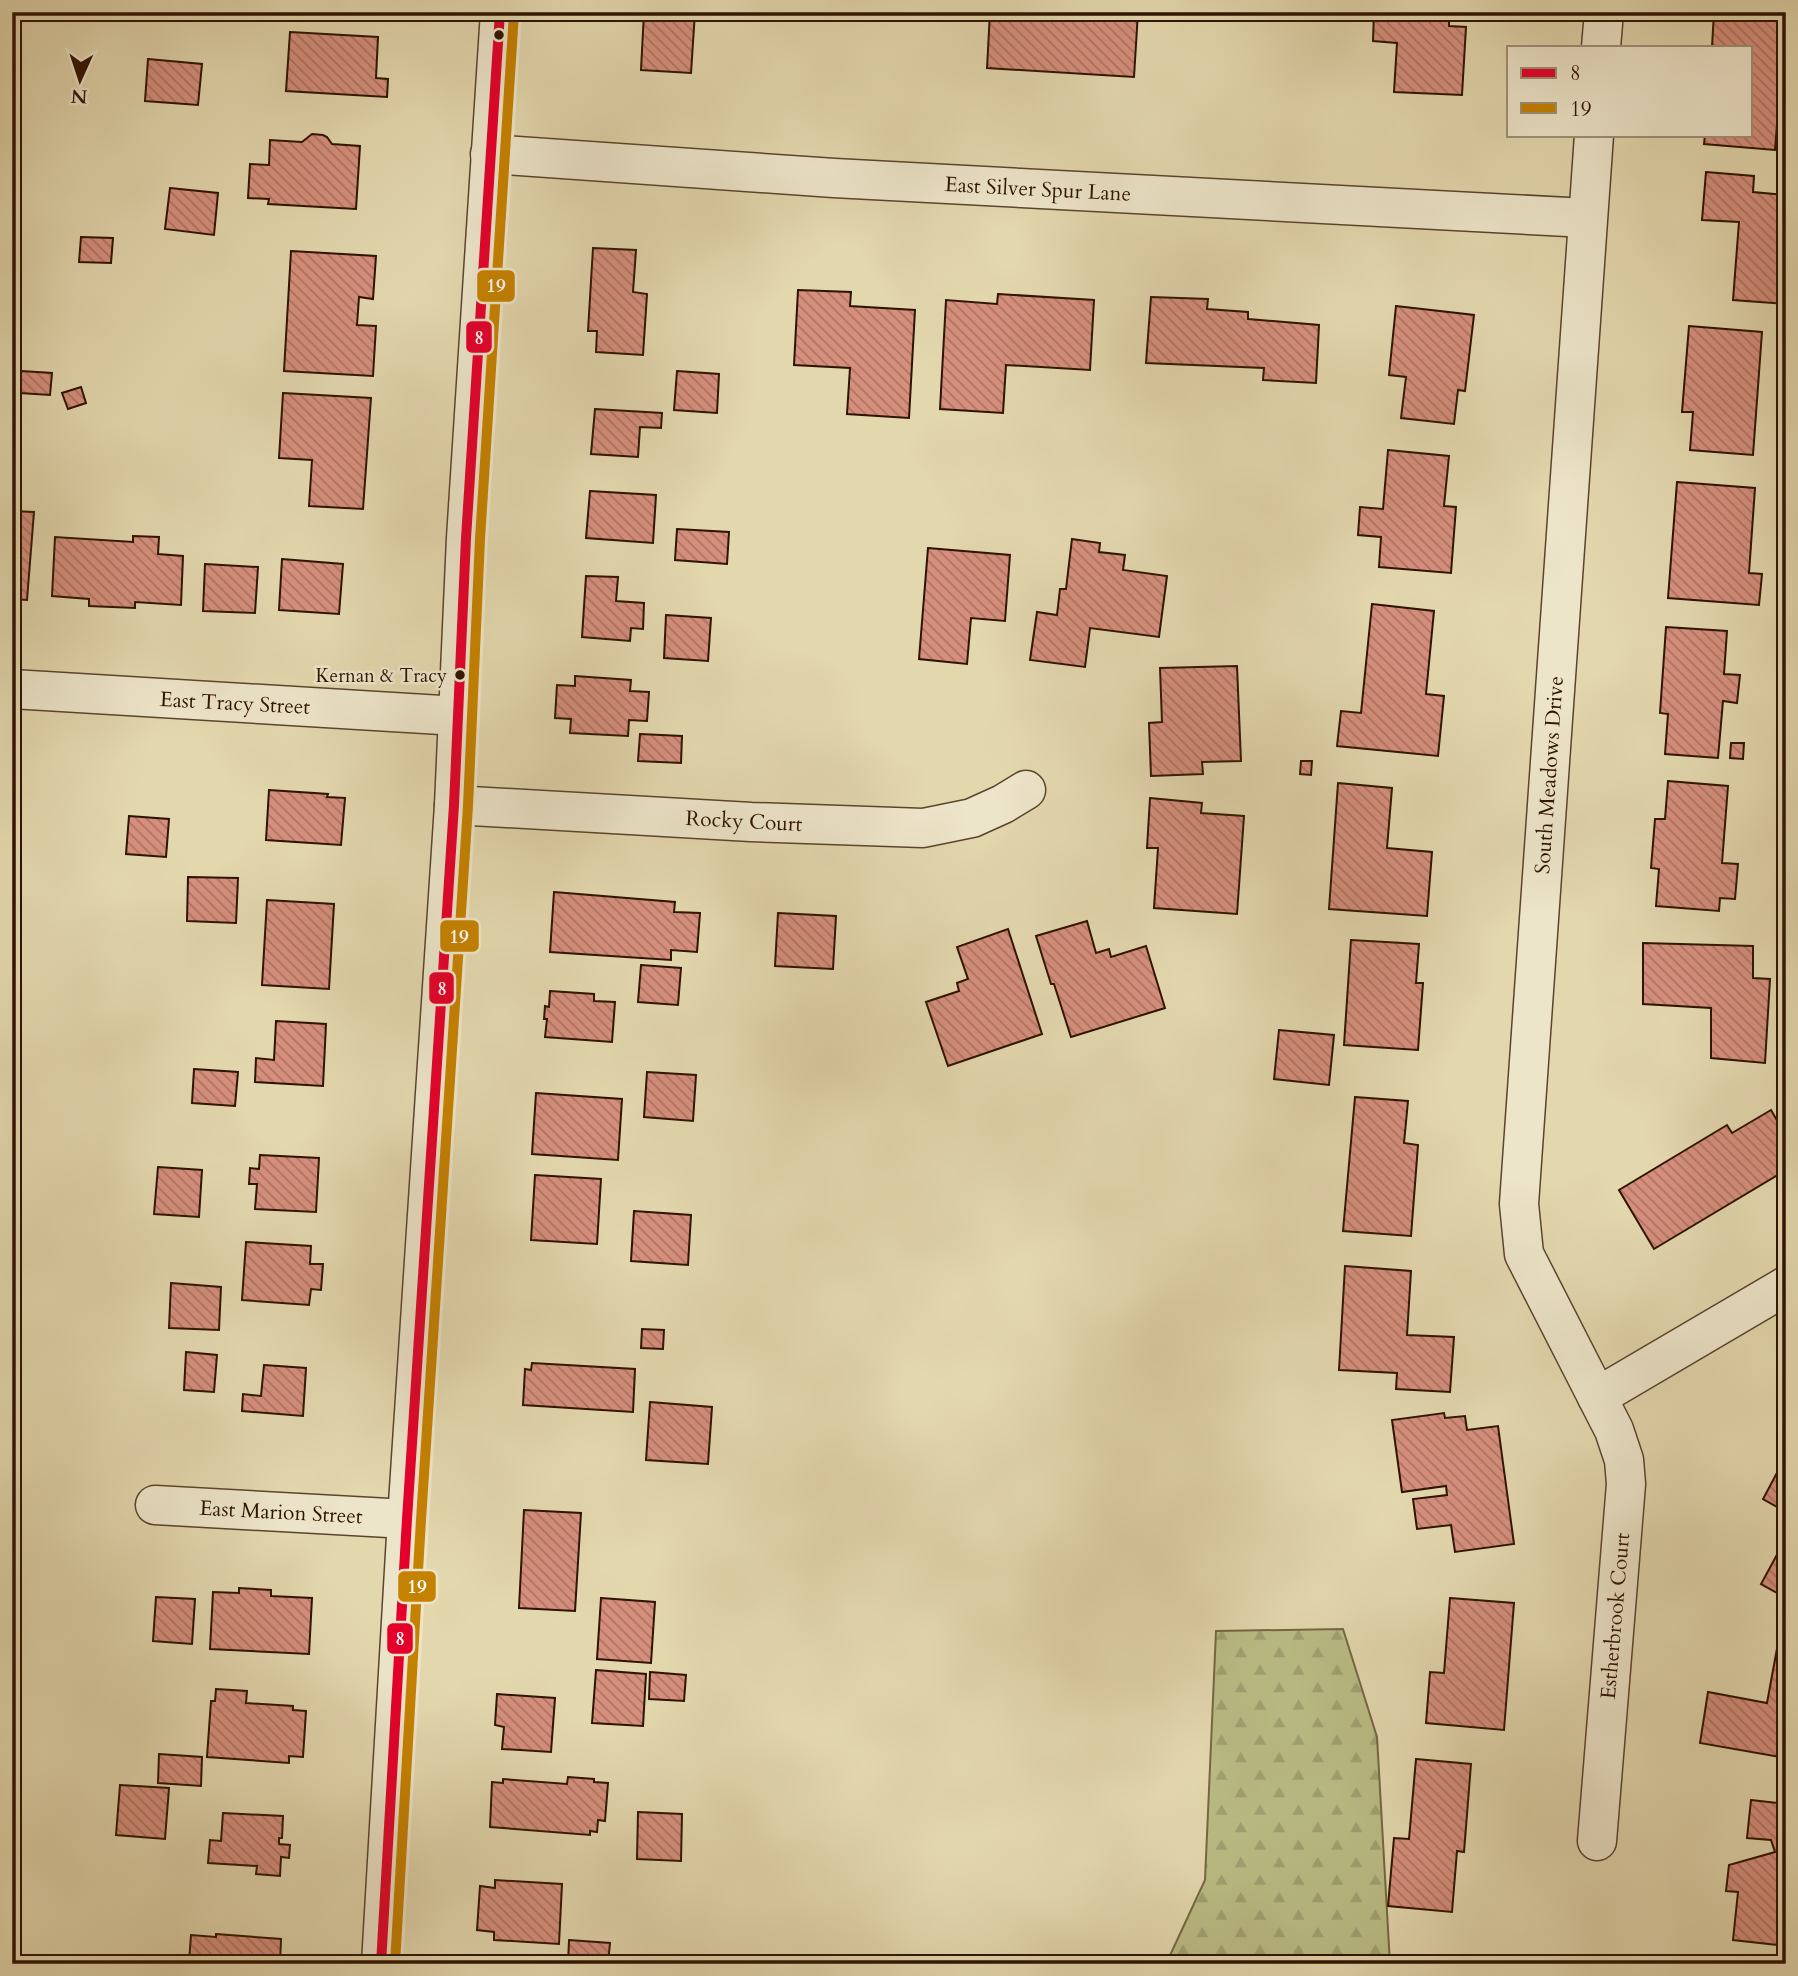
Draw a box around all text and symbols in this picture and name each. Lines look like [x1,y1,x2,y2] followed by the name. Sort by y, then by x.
[492,28,506,42] unlabelled marker
[46,46,116,116] north arrow
[1507,46,1752,136] legend
[1570,59,1581,88] text: 8
[70,83,88,109] text: N
[1570,95,1592,124] text: 19
[944,170,1132,209] street label: East Silver Spur Lane
[476,269,516,303] line badge: 19
[486,273,506,299] text: 19
[465,320,493,354] line badge: 8
[474,325,484,351] text: 8
[315,663,447,689] place label: Kernan & Tracy
[453,668,467,682] marker: Kernan & Tracy
[1528,675,1571,875] street label: South Meadows Drive
[159,685,311,722] street label: East Tracy Street
[685,804,803,839] street label: Rocky Court
[439,919,480,953] line badge: 19
[449,924,469,950] text: 19
[428,971,455,1005] line badge: 8
[437,976,447,1002] text: 8
[199,1494,364,1531] street label: East Marion Street
[1594,1531,1637,1701] street label: Estherbrook Court
[397,1570,437,1603] line badge: 19
[407,1574,427,1600] text: 19
[386,1622,414,1655] line badge: 8
[395,1626,405,1652] text: 8

